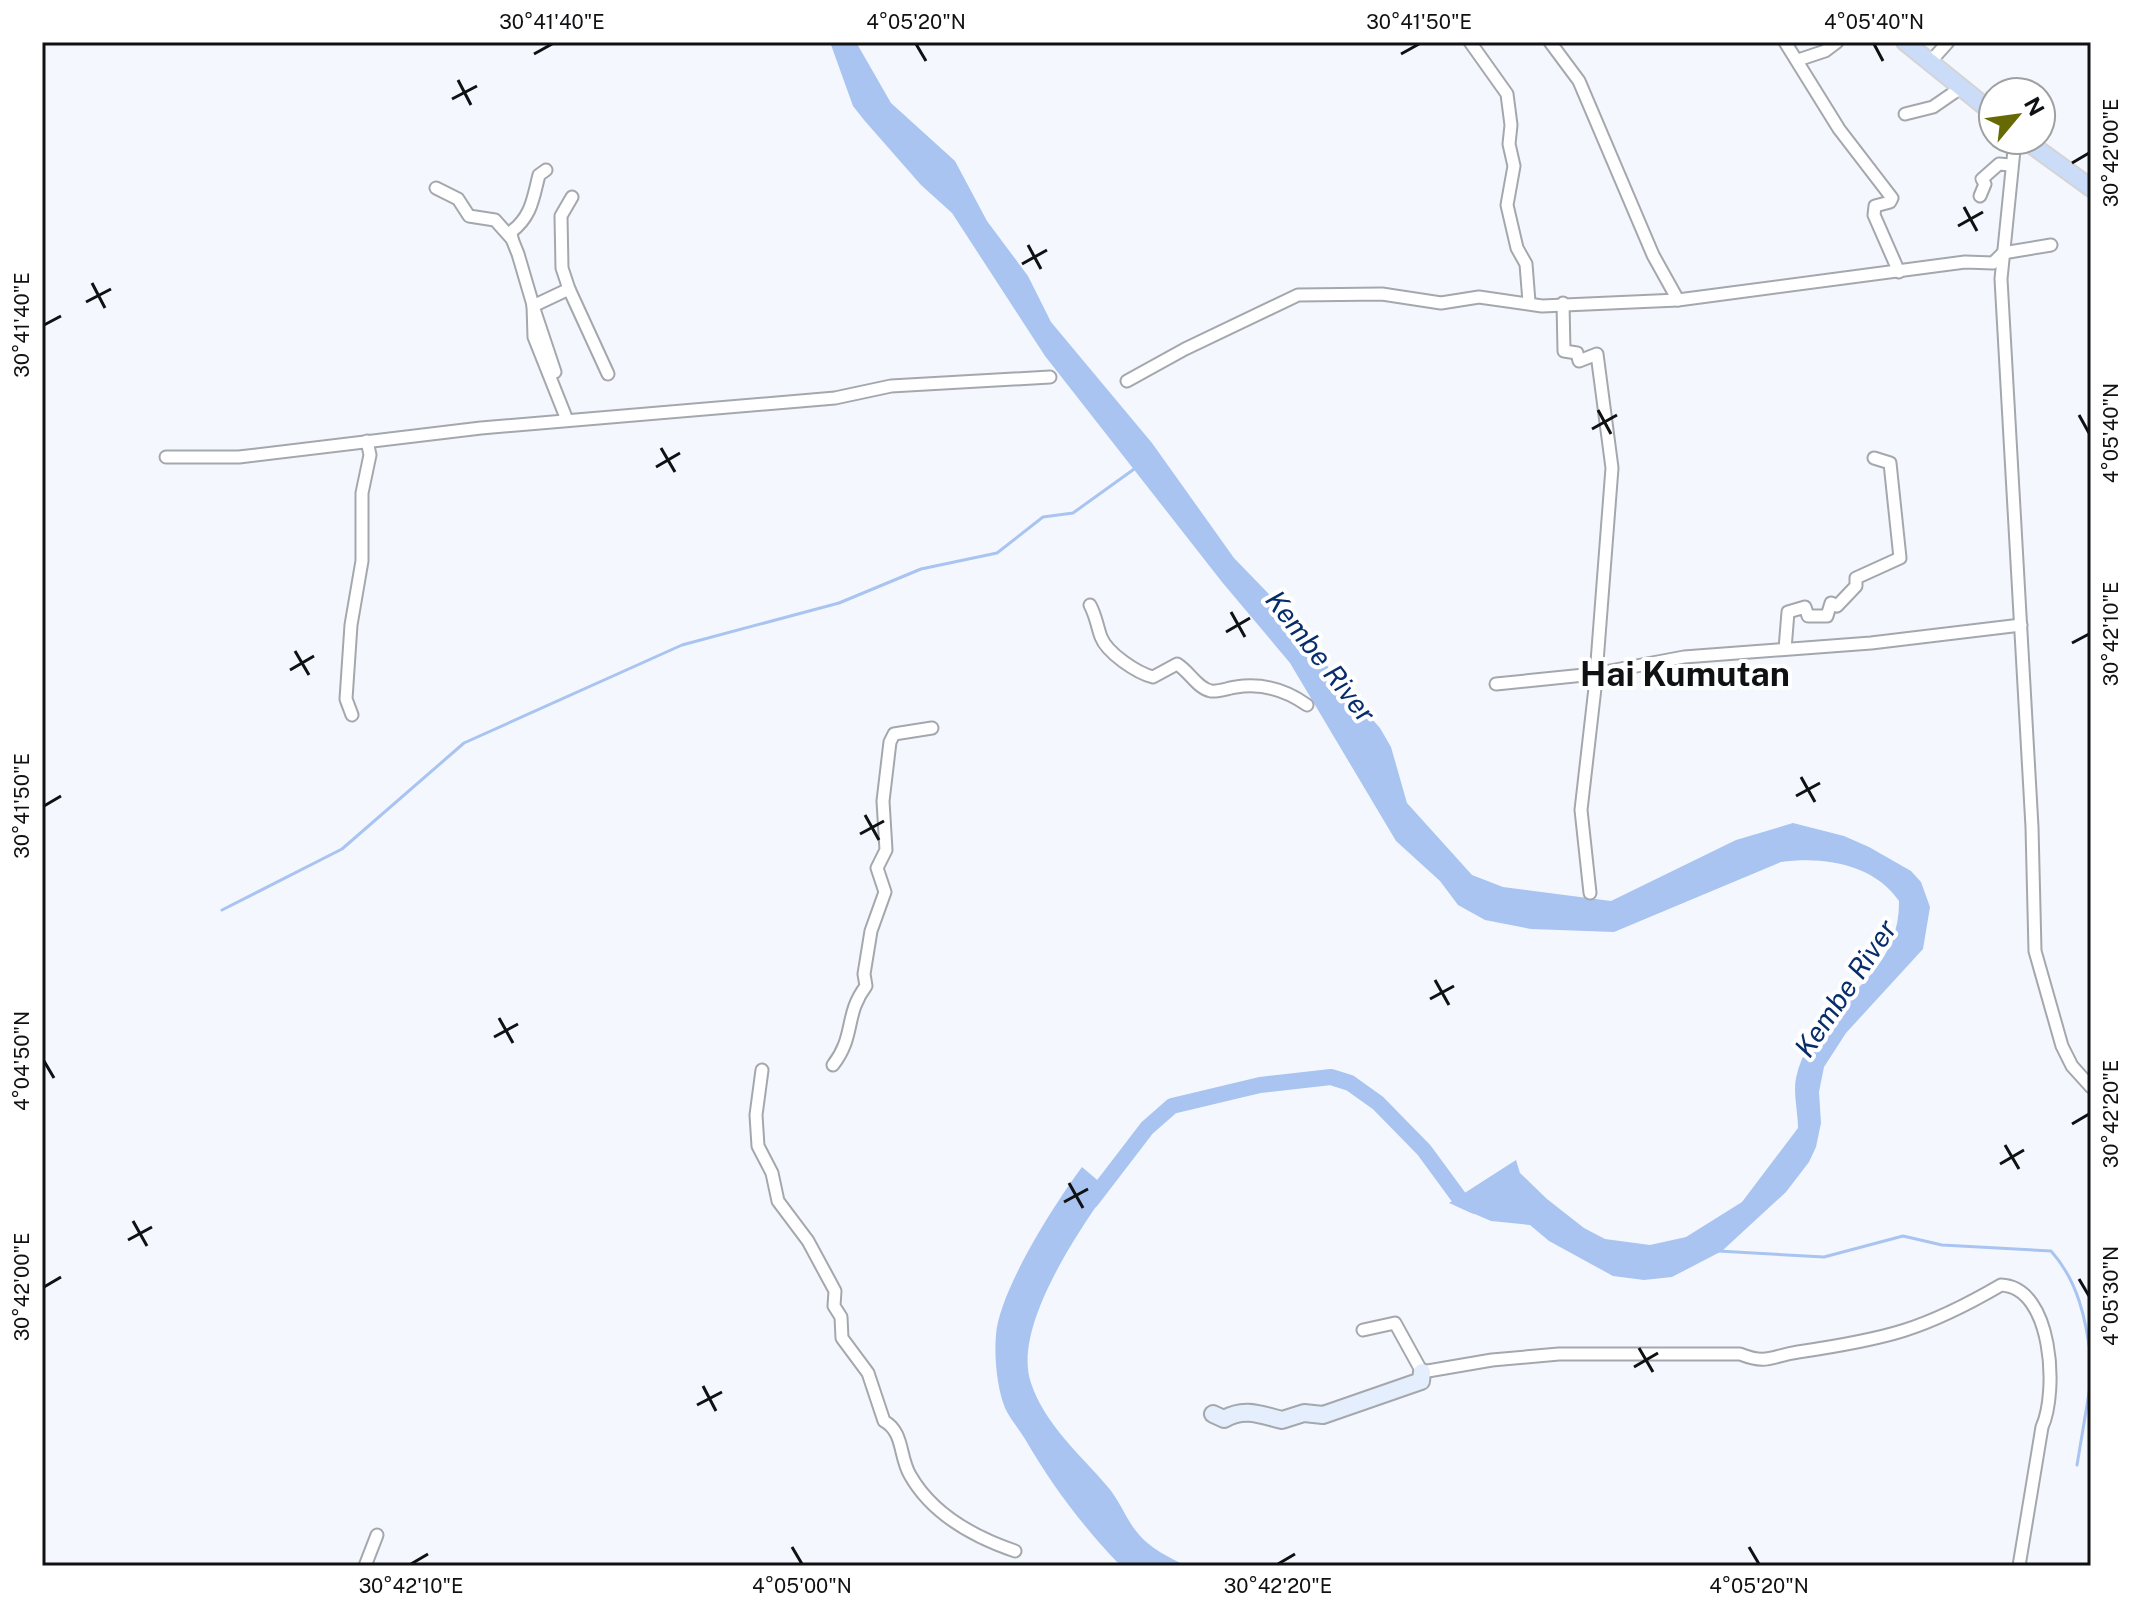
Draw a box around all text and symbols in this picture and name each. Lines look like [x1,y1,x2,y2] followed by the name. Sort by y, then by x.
[499,10,605,34] text: 30°41'40"E
[866,10,966,34] text: 4°05'20"N
[1366,10,1472,34] text: 30°41'50"E
[1824,10,1924,34] text: 4°05'40"N
[1977,76,2057,156] north arrow
[2019,92,2050,120] text: N
[2099,99,2123,207] text: 30°42'00"E
[10,272,34,378] text: 30°41'40"E
[2099,383,2123,483] text: 4°05'40"N
[2099,582,2123,686] text: 30°42'10"E
[1259,584,1383,729] water label: Kembe River
[1580,654,1790,694] district label: Hai Kumutan
[10,753,34,859] text: 30°41'50"E
[1787,913,1903,1063] water label: Kembe River
[10,1011,34,1111] text: 4°04'50"N
[2099,1060,2123,1168] text: 30°42'20"E
[10,1233,34,1341] text: 30°42'00"E
[2099,1246,2123,1346] text: 4°05'30"N
[359,1574,463,1598] text: 30°42'10"E
[752,1574,852,1598] text: 4°05'00"N
[1224,1574,1332,1598] text: 30°42'20"E
[1709,1574,1809,1598] text: 4°05'20"N

